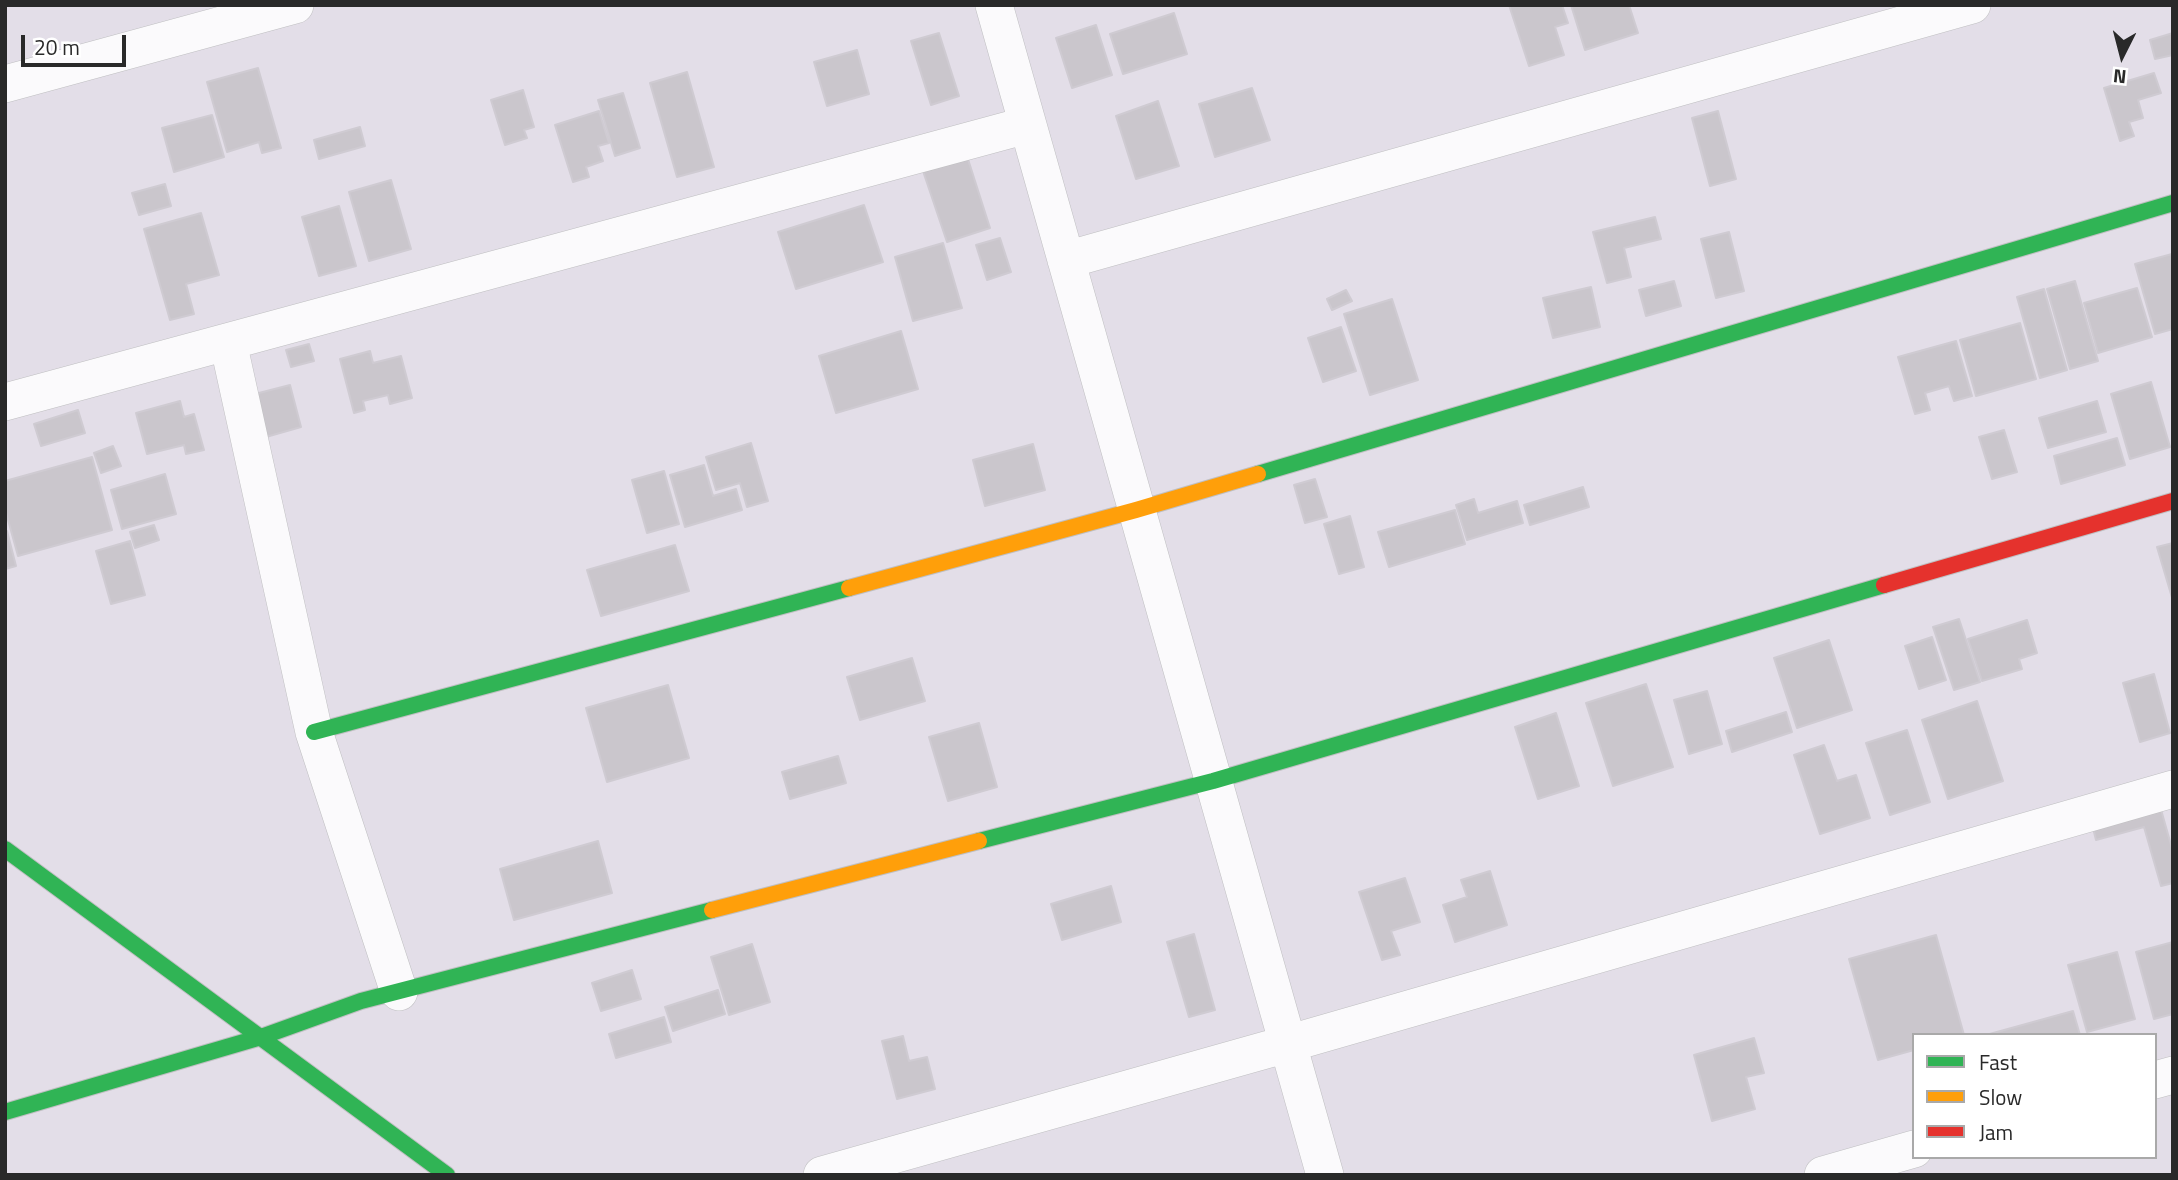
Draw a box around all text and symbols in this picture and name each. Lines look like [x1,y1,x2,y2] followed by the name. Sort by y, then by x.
[24,21,130,65] scale bar
[2087,21,2157,91] north arrow
[34,31,80,63] text: 20 m
[2112,62,2128,92] text: N
[1912,1033,2157,1159] legend
[1979,1046,2017,1078] text: Fast
[1979,1081,2022,1113] text: Slow
[1979,1116,2013,1148] text: Jam

